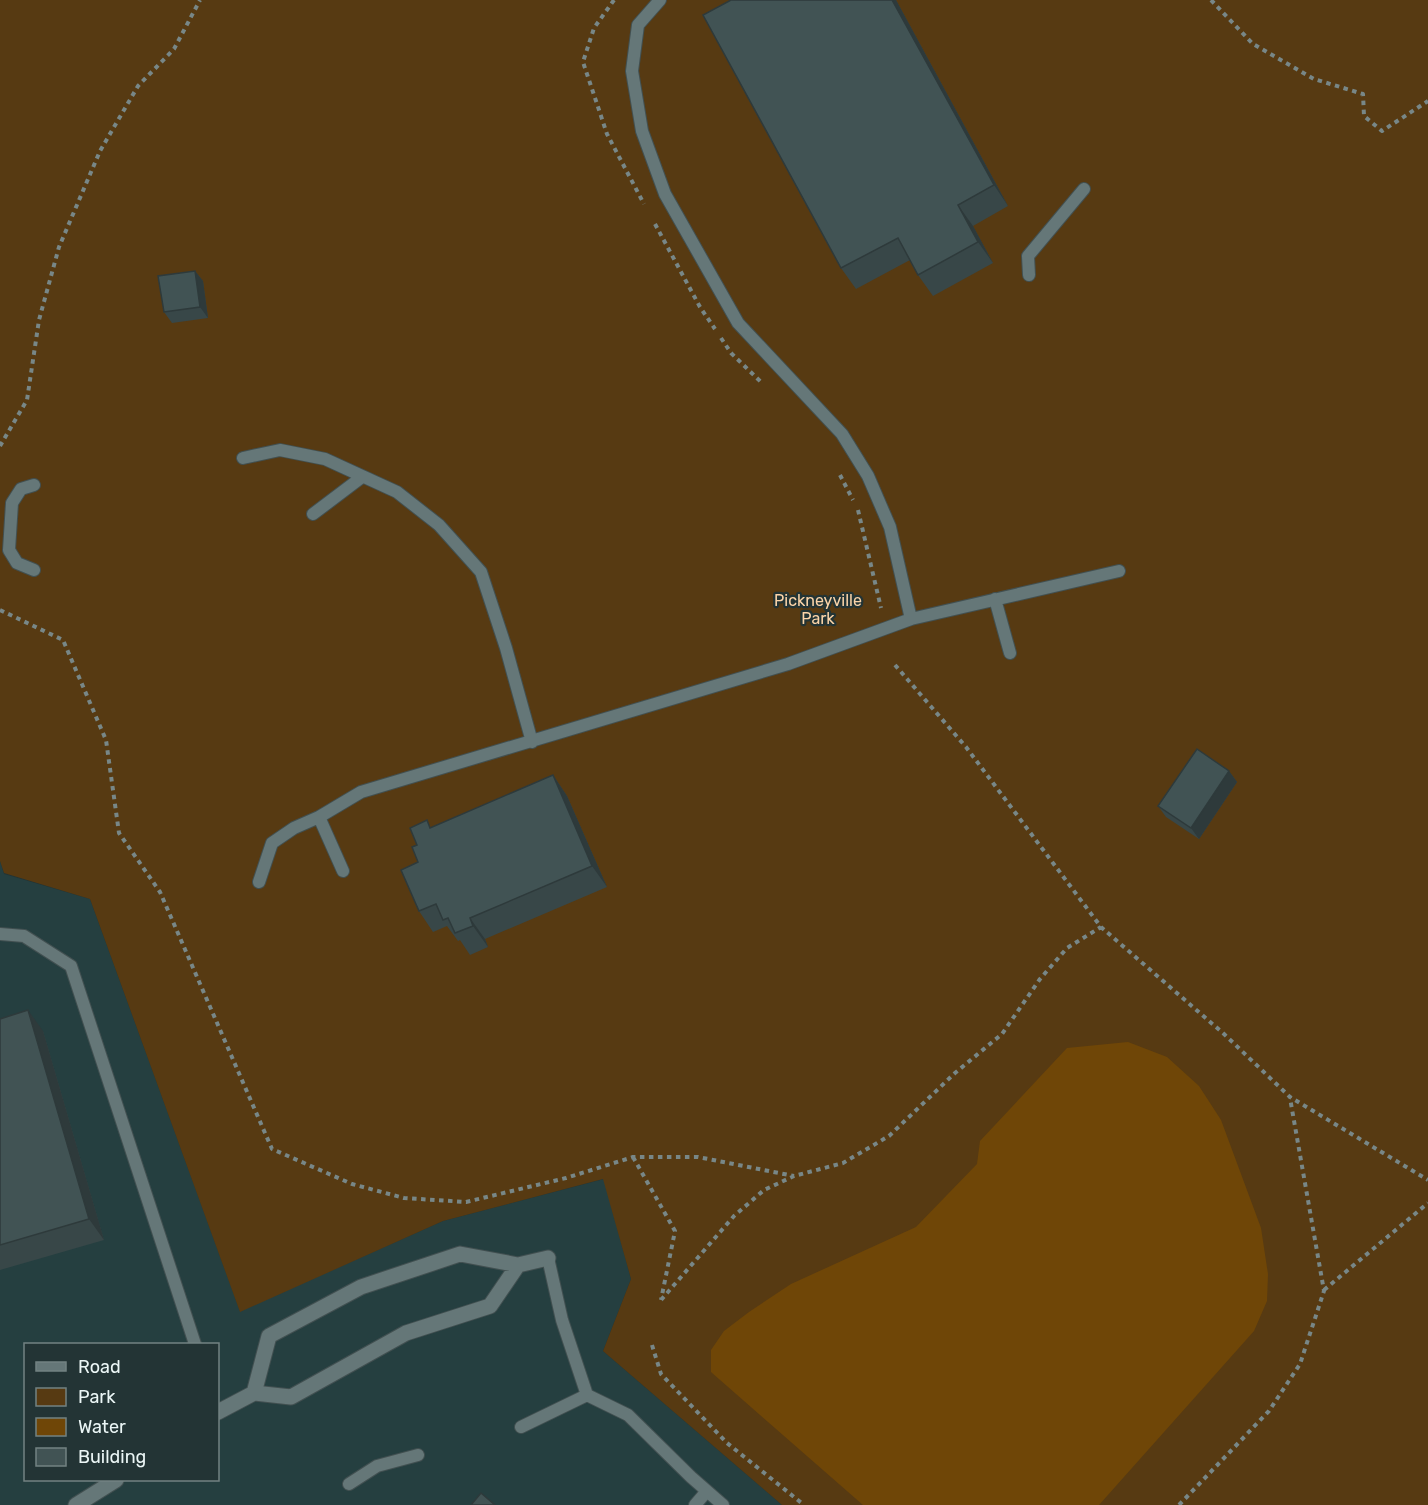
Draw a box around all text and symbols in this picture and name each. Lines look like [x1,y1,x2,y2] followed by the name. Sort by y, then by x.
[774,591,862,628] park label: Pickneyville Park
[24,1343,219,1481] legend
[78,1356,121,1378] text: Road
[78,1386,116,1408] text: Park
[78,1416,126,1438] text: Water
[78,1446,146,1468] text: Building

